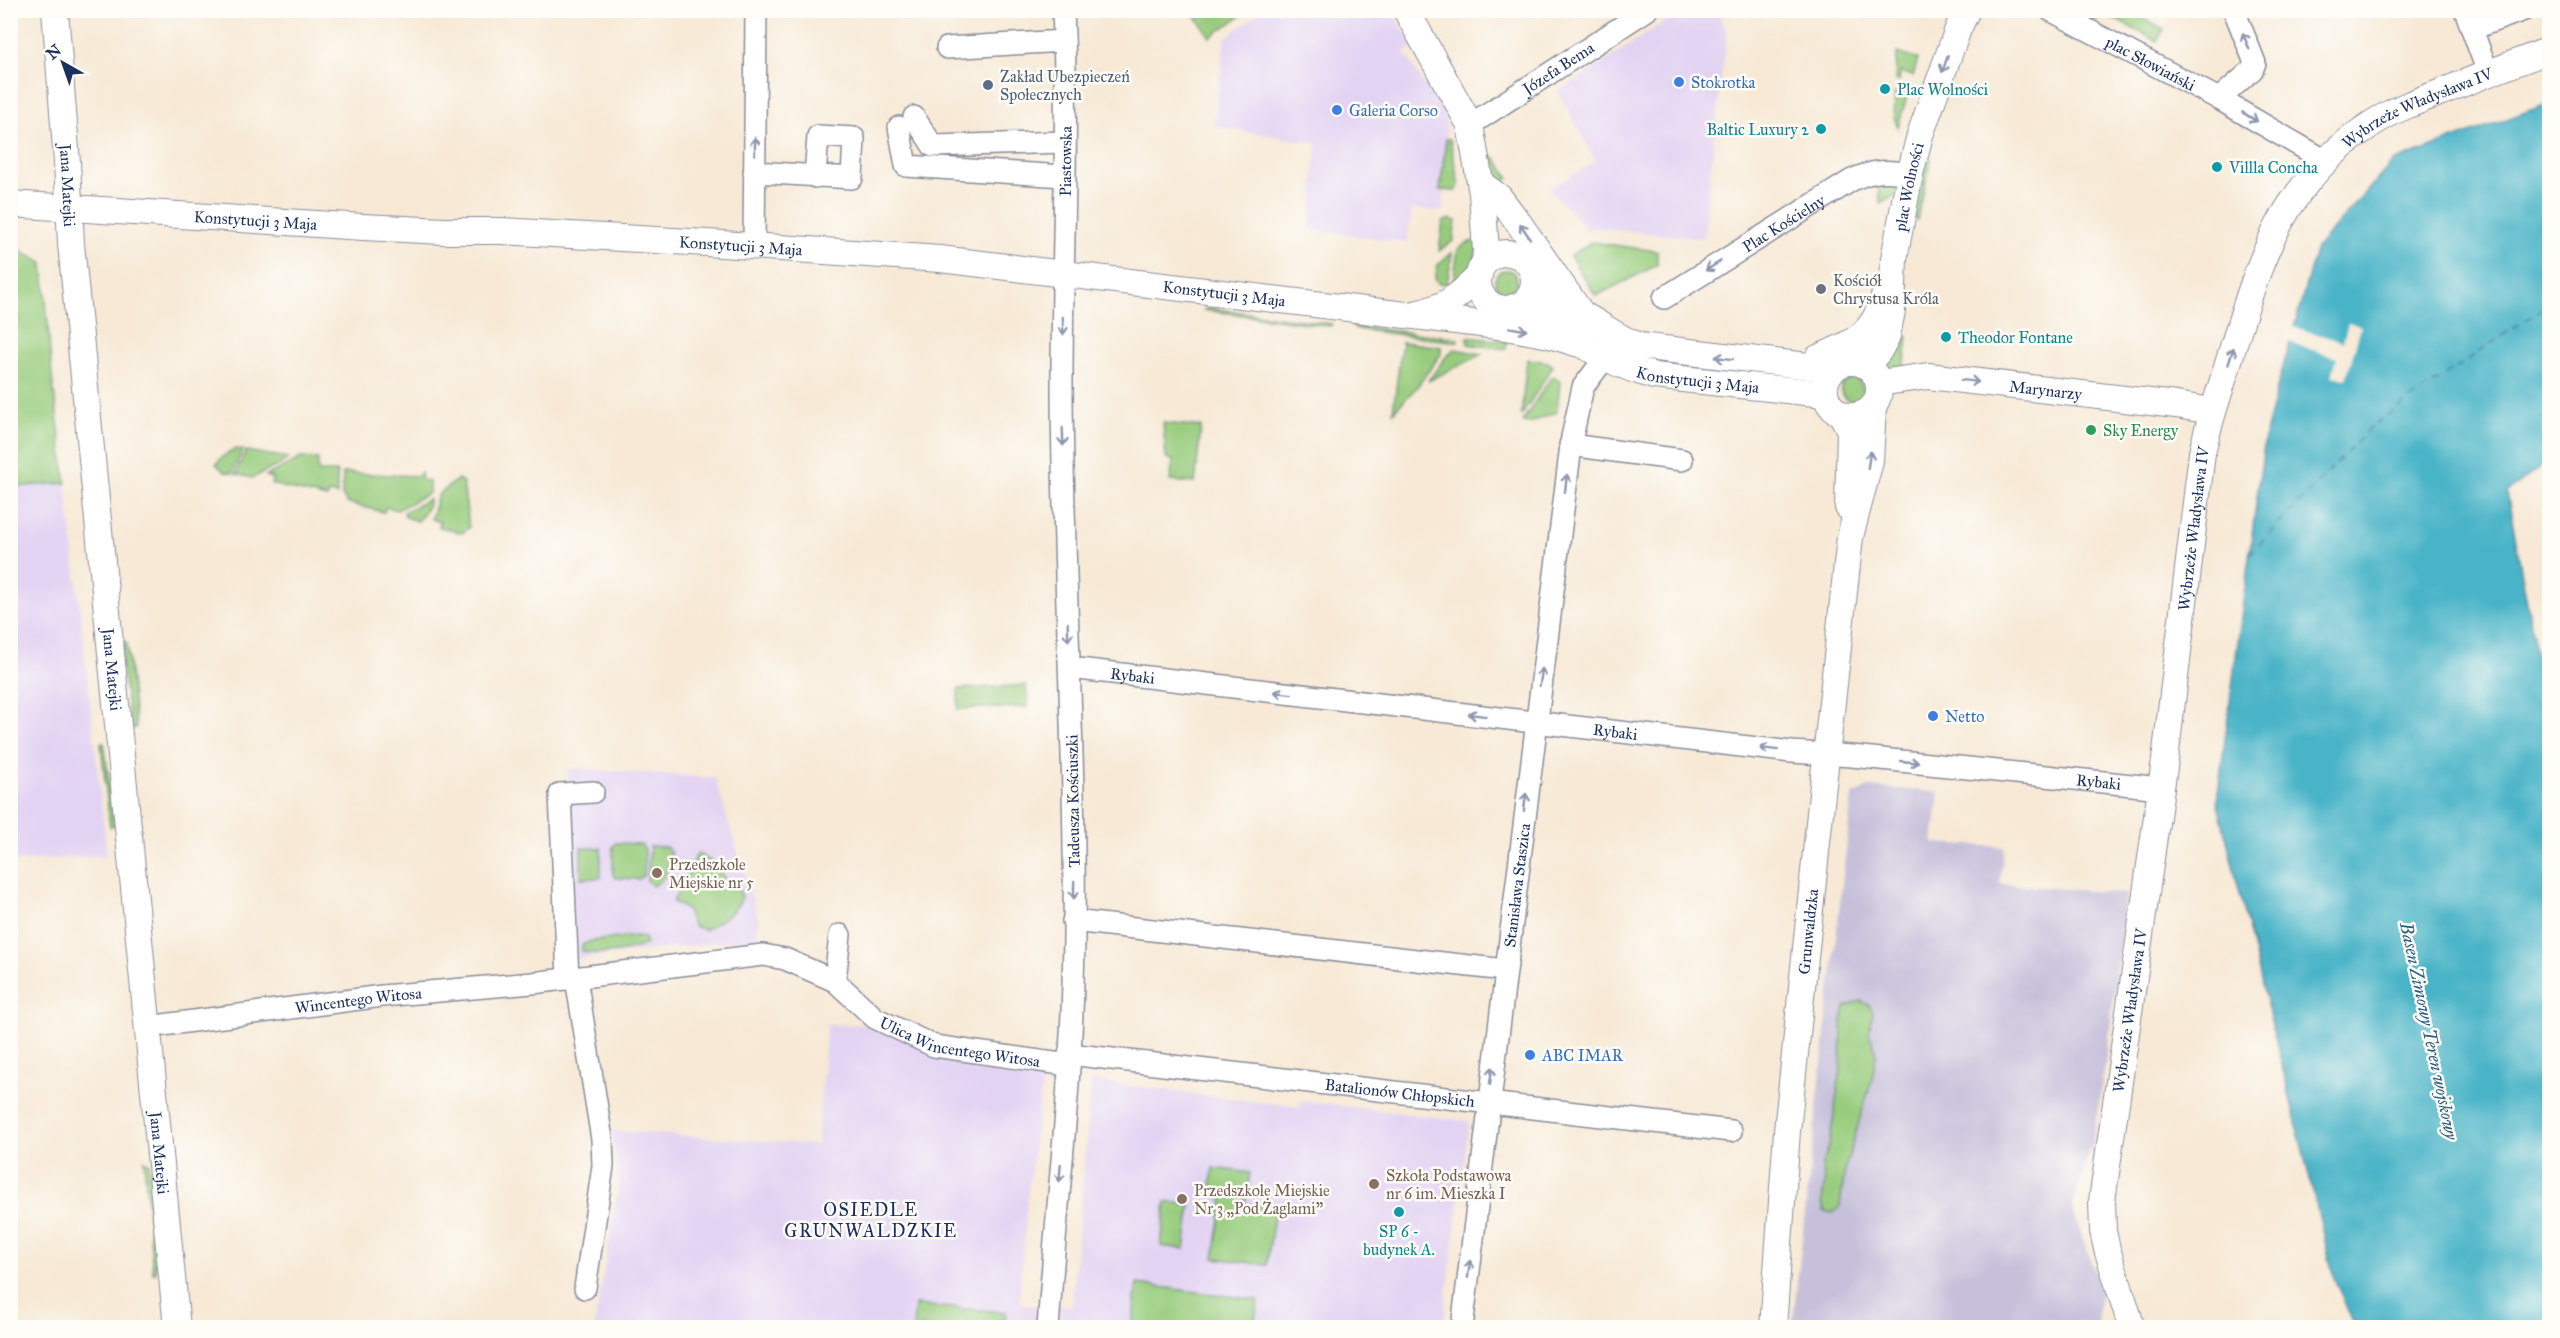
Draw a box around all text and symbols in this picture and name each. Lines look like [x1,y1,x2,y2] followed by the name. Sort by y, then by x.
[2102,31,2200,95] street label: plac Słowiański
[2240,32,2251,51] one-way arrow
[33,33,93,93] north arrow
[1517,37,1598,100] street label: Józefa Bema
[42,40,65,64] text: N
[1939,55,1950,73] one-way arrow
[2338,63,2496,152] street label: Wybrzeże Władysława IV
[1000,67,1130,104] place label: Zakład Ubezpieczeń Społecznych
[1691,73,1756,92] place label: Stokrotka
[1672,75,1686,89] marker: Stokrotka
[981,78,995,92] marker: Zakład Ubezpieczeń Społecznych
[1897,80,1989,99] place label: Plac Wolności
[1878,82,1892,96] marker: Plac Wolności
[1349,101,1438,120] place label: Galeria Corso
[1330,103,1344,117] marker: Galeria Corso
[2241,112,2258,124] one-way arrow
[1706,120,1809,139] place label: Baltic Luxury 2
[1814,122,1828,136] marker: Baltic Luxury 2
[1055,126,1075,197] street label: Piastowska
[749,136,761,156] one-way arrow
[1890,140,1927,234] street label: plac Wolności
[55,141,80,228] street label: Jana Matejki
[2228,158,2318,177] place label: Villla Concha
[2210,160,2224,174] marker: Villla Concha
[1739,190,1829,256] street label: Plac Kościelny
[193,206,318,234] street label: Konstytucji 3 Maja
[1519,223,1531,240] one-way arrow
[679,232,803,259] street label: Konstytucji 3 Maja
[1705,260,1722,272] one-way arrow
[1833,271,1939,308] place label: Kościół Chrystusa Króla
[1162,276,1287,310] street label: Konstytucji 3 Maja
[1814,282,1828,296] marker: Kościół Chrystusa Króla
[1057,316,1068,336] one-way arrow
[1508,324,1528,335] one-way arrow
[1958,328,2073,347] place label: Theodor Fontane
[1939,330,1953,344] marker: Theodor Fontane
[2226,347,2237,366] one-way arrow
[1714,352,1734,363] one-way arrow
[1634,362,1760,397] street label: Konstytucji 3 Maja
[1959,375,1979,386] one-way arrow
[2008,376,2084,403] street label: Marynarzy
[2103,421,2179,441] place label: Sky Energy
[2084,423,2098,437] marker: Sky Energy
[1058,427,1069,447] one-way arrow
[2174,444,2213,612] street label: Wybrzeże Władysława IV
[1864,451,1875,470] one-way arrow
[1560,474,1571,494] one-way arrow
[1063,622,1074,642] one-way arrow
[98,625,126,712] street label: Jana Matejki
[1109,663,1156,687] street label: Rybaki
[1536,667,1547,687] one-way arrow
[1274,687,1293,698] one-way arrow
[1945,707,1985,726] place label: Netto
[1467,709,1487,720] one-way arrow
[1926,709,1940,723] marker: Netto
[1592,719,1639,744] street label: Rybaki
[1062,734,1084,868] street label: Tadeusza Kościuszki
[1759,743,1779,754] one-way arrow
[1900,757,1919,768] one-way arrow
[2075,770,2123,793] street label: Rybaki
[1520,793,1531,813] one-way arrow
[1500,822,1534,949] street label: Stanisława Staszica
[669,855,754,892] place label: Przedszkole Miejskie nr 5
[650,866,664,880] marker: Przedszkole Miejskie nr 5
[1068,880,1079,900] one-way arrow
[1794,888,1822,975] street label: Grunwaldzka
[2395,919,2463,1143] water label: Basen Zimowy Teren wojskowy
[2108,926,2150,1093] street label: Wybrzeże Władysława IV
[294,983,423,1017] street label: Wincentego Witosa
[877,1012,1042,1070] street label: Ulica Wincentego Witosa
[1541,1046,1624,1065] place label: ABC IMAR
[1523,1048,1537,1062] marker: ABC IMAR
[1486,1066,1497,1086] one-way arrow
[1324,1074,1476,1111] street label: Batalionów Chłopskich
[145,1109,173,1196] street label: Jana Matejki
[1054,1163,1065,1182] one-way arrow
[1386,1166,1512,1203] place label: Szkoła Podstawowa nr 6 im. Mieszka I
[1367,1177,1381,1191] marker: Szkoła Podstawowa nr 6 im. Mieszka I
[1194,1181,1330,1219] place label: Przedszkole Miejskie Nr 3 „Pod Żaglami"
[1175,1192,1189,1206] marker: Przedszkole Miejskie Nr 3 „Pod Żaglami"
[784,1199,958,1242] district label: OSIEDLE GRUNWALDZKIE
[1392,1205,1406,1219] marker: SP 6 - budynek A.
[1363,1222,1435,1259] place label: SP 6 - budynek A.
[1464,1260,1475,1280] one-way arrow

